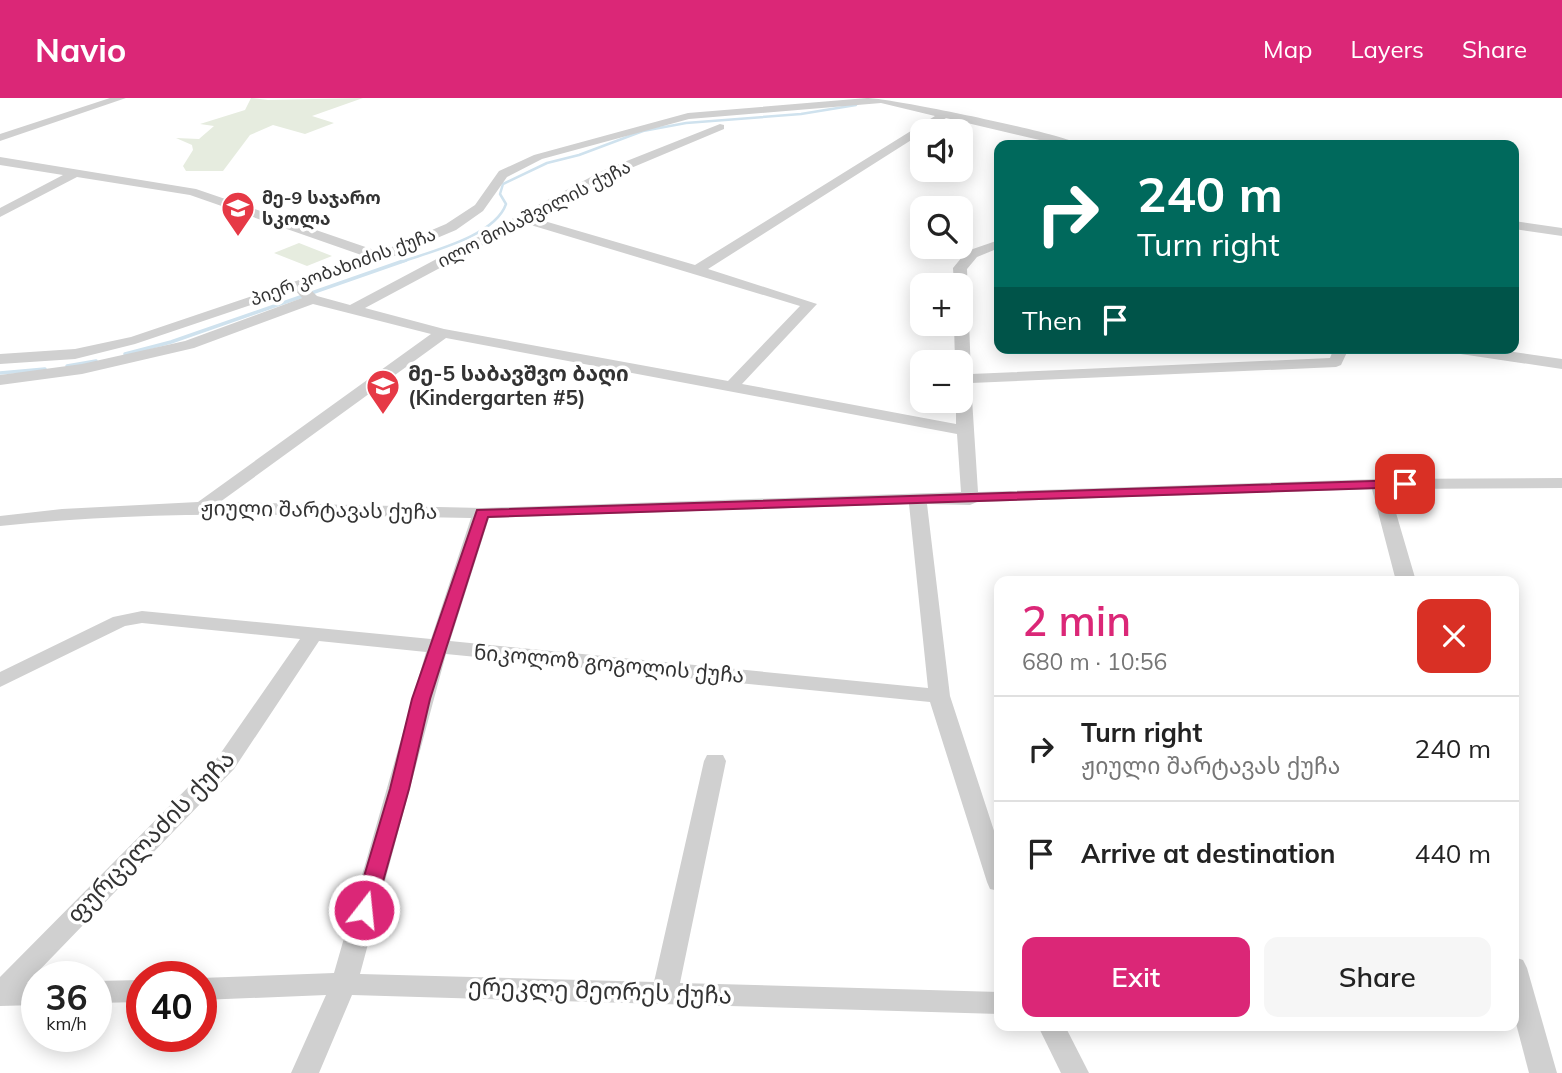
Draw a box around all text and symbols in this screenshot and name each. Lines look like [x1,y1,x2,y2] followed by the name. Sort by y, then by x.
[35,29,126,70] text: Navio
[1263,34,1312,64] text: Map
[1350,34,1424,64] text: Layers
[1462,34,1527,64] text: Share
[910,119,973,413] map controls
[910,119,973,182] button: sound
[433,155,634,272] street label: ილო მოსაშვილის ქუჩა
[1137,163,1283,224] text: 240 m
[1022,168,1113,259] icon: right
[262,186,381,230] place label: მე-9 საჯარო სკოლა
[219,189,257,238] school or university icon: მე-9 საჯარო სკოლა
[910,196,973,259] button: search
[247,222,439,311] street label: პიერ კობახიძის ქუჩა
[1137,224,1280,264] text: Turn right
[910,273,973,336] button: +
[1096,301,1134,339] icon: arrive
[1022,304,1082,337] text: Then
[910,350,973,413] button: −
[408,360,629,410] place label: მე-5 საბავშვო ბაღი (Kindergarten #5)
[364,367,402,416] school or university icon: მე-5 საბავშვო ბაღი (Kindergarten #5)
[1375,454,1435,514] pin
[1386,465,1424,503] icon: arrive
[200,494,438,525] street label: ჟიული შარტავას ქუჩა
[1022,594,1131,647] text: 2 min
[1417,599,1491,673] button: close
[473,638,745,689] street label: ნიკოლოზ გოგოლის ქუჩა
[1022,647,1167,676] text: 680 m · 10:56
[1081,716,1202,749] text: Turn right
[1022,730,1060,768] icon: right
[1415,732,1491,765] text: 240 m
[60,744,241,929] street label: ფურცელაძის ქუჩა
[1081,751,1340,780] text: ჟიული შარტავას ქუჩა
[1022,835,1060,873] icon: arrive
[1081,837,1336,870] text: Arrive at destination
[1415,837,1491,870] text: 440 m
[327,873,401,947] position arrow
[1022,937,1250,1017] button: Exit
[1264,937,1491,1017] button: Share
[126,961,217,1052] speed limit sign: 40
[467,970,733,1010] street label: ერეკლე მეორეს ქუჩა
[45,975,88,1019] text: 36
[46,1012,87,1035] text: km/h

